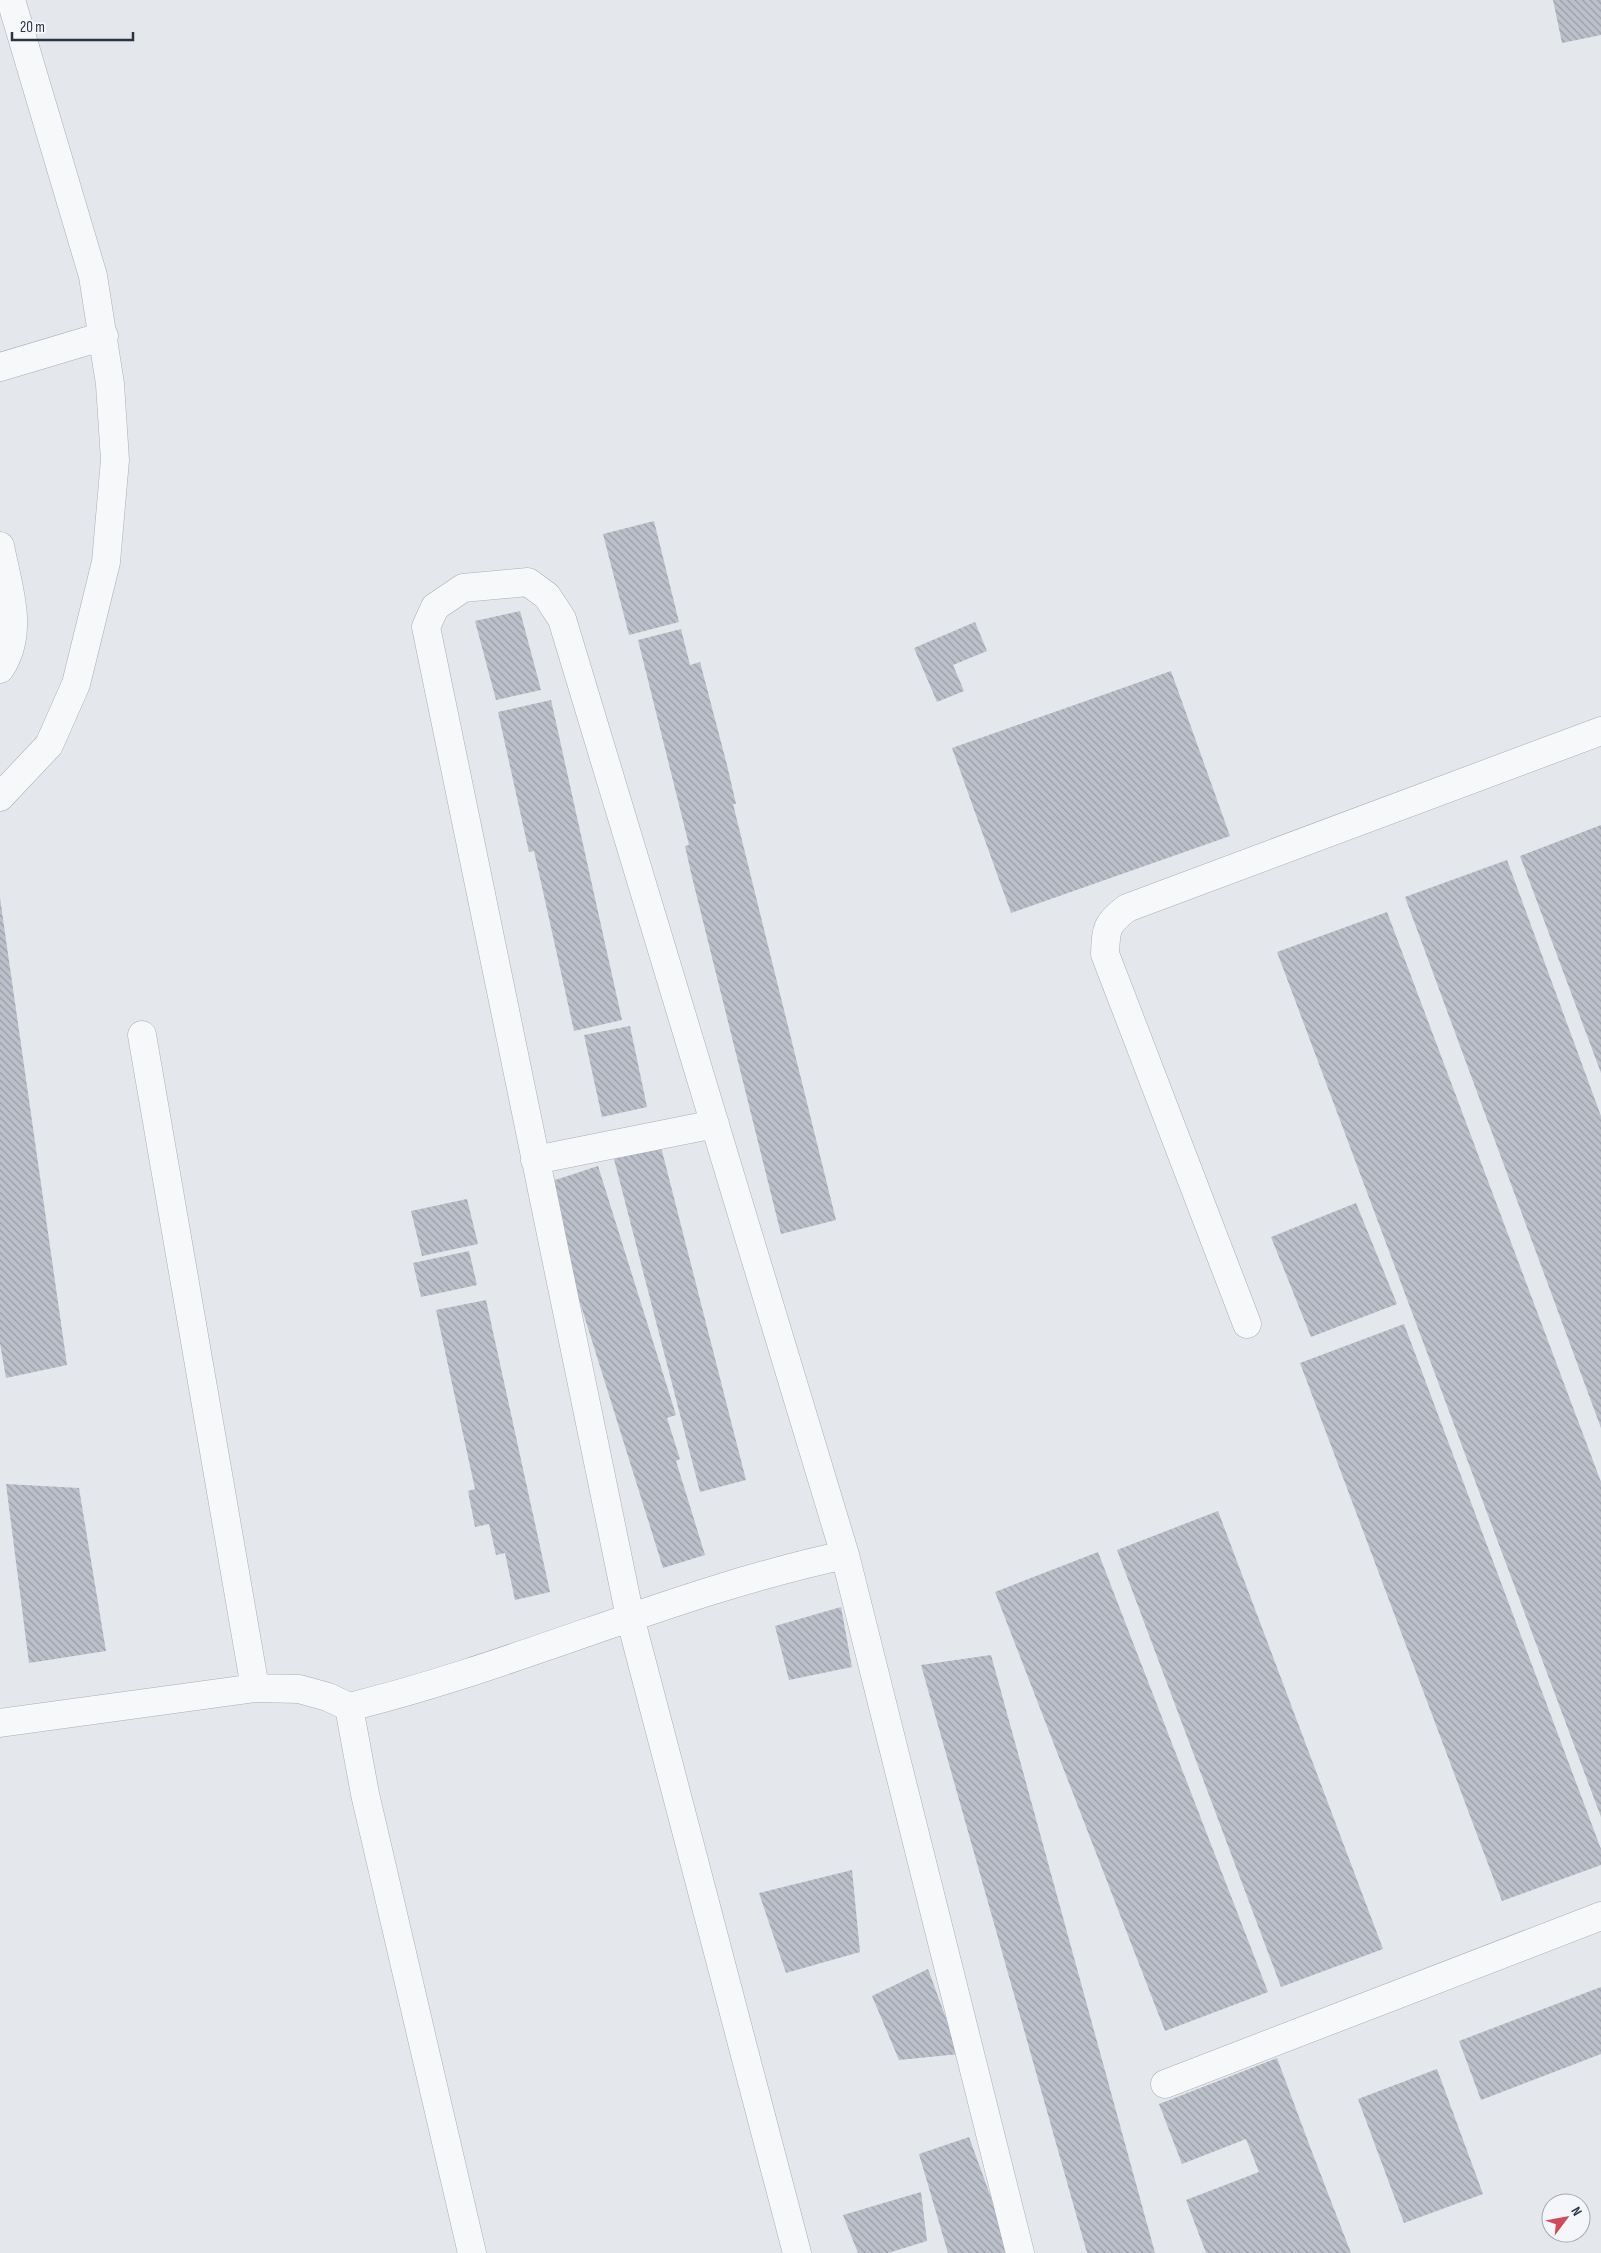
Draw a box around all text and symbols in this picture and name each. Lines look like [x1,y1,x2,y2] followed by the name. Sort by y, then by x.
[12,10,134,42] scale bar
[20,18,45,37] text: 20 m
[1541,2193,1591,2243] north arrow
[1567,2204,1586,2219] text: N

